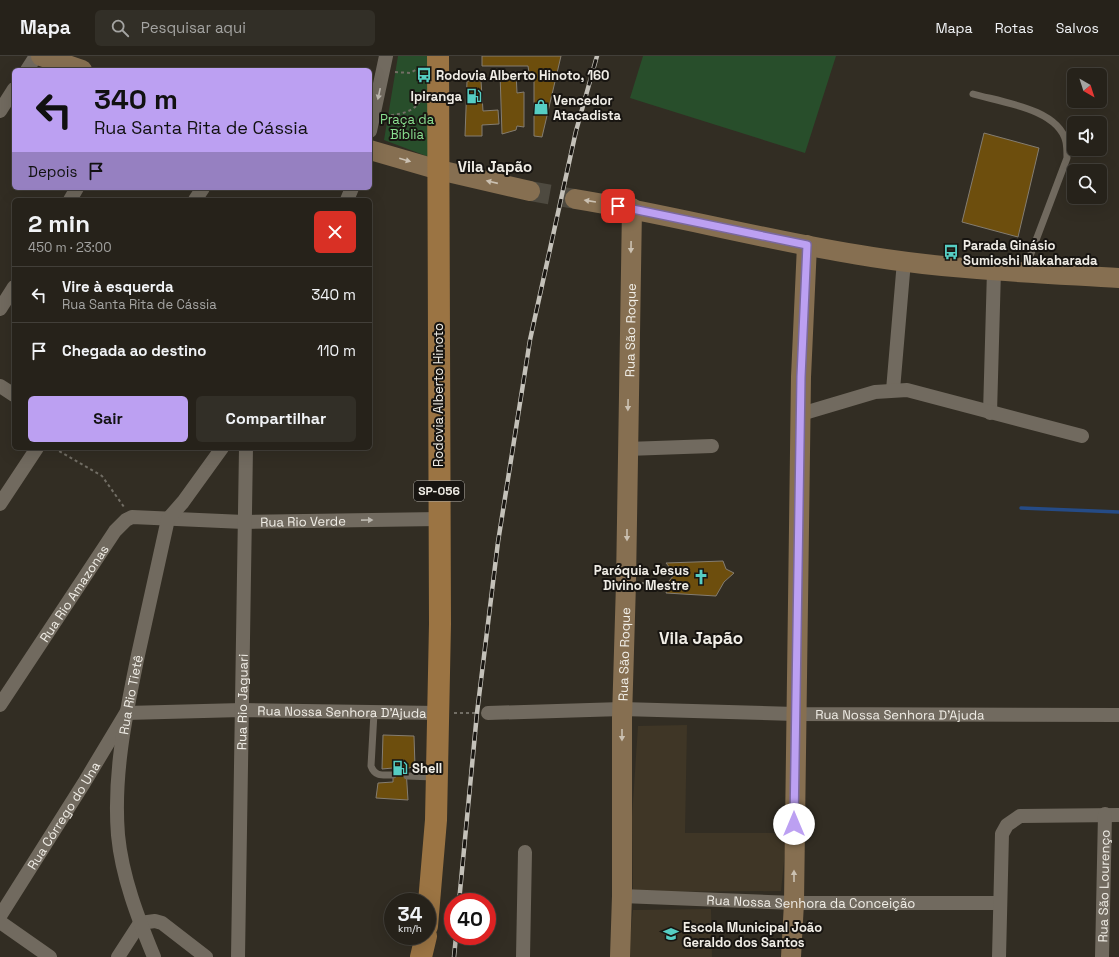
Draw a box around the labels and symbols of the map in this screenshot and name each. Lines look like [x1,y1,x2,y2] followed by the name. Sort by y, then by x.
[415,66,433,84] bus stop icon: Rodovia Alberto Hinoto, 160
[436,67,609,84] place label: Rodovia Alberto Hinoto, 160
[1067,68,1107,108] north arrow
[375,87,381,100] one-way arrow
[465,87,483,105] fuel station icon: Ipiranga
[410,88,462,105] place label: Ipiranga
[553,92,622,124] place label: Vencedor Atacadista
[532,98,550,116] shop icon: Vencedor Atacadista
[380,111,435,143] park label: Praça da Bíblia
[399,157,411,163] one-way arrow
[458,157,532,176] district label: Vila Japão
[486,179,498,185] one-way arrow
[601,189,635,223] pin
[584,198,596,204] one-way arrow
[963,237,1098,269] place label: Parada Ginásio Sumioshi Nakaharada
[628,241,634,254] one-way arrow
[942,243,960,261] bus stop icon: Parada Ginásio Sumioshi Nakaharada
[621,283,639,377] street label: Rua São Roque
[430,323,447,467] street label: Rodovia Alberto Hinoto
[625,399,631,412] one-way arrow
[414,481,464,501] road number: SP-056
[260,512,346,530] street label: Rua Rio Verde
[361,517,374,523] one-way arrow
[624,529,630,542] one-way arrow
[36,541,112,645] street label: Rua Rio Amazonas
[594,562,689,594] place label: Paróquia Jesus Divino Mestre
[692,568,710,586] church icon: Paróquia Jesus Divino Mestre
[614,607,634,701] street label: Rua São Roque
[659,627,743,649] district label: Vila Japão
[115,653,146,736] street label: Rua Rio Tietê
[233,654,251,750] street label: Rua Rio Jaguari
[257,702,427,721] street label: Rua Nossa Senhora D'Ajuda
[815,706,985,723] street label: Rua Nossa Senhora D'Ajuda
[619,729,625,742] one-way arrow
[23,758,104,872] street label: Rua Córrego do Una
[391,759,409,777] fuel station icon: Shell
[412,760,442,777] place label: Shell
[773,803,815,845] position arrow
[1094,829,1113,943] street label: Rua São Lourenço
[791,869,797,882] one-way arrow
[706,891,915,912] street label: Rua Nossa Senhora da Conceição
[444,893,496,945] speed limit sign: 40
[683,919,822,951] place label: Escola Municipal João Geraldo dos Santos
[662,925,680,943] school or university icon: Escola Municipal João Geraldo dos Santos

